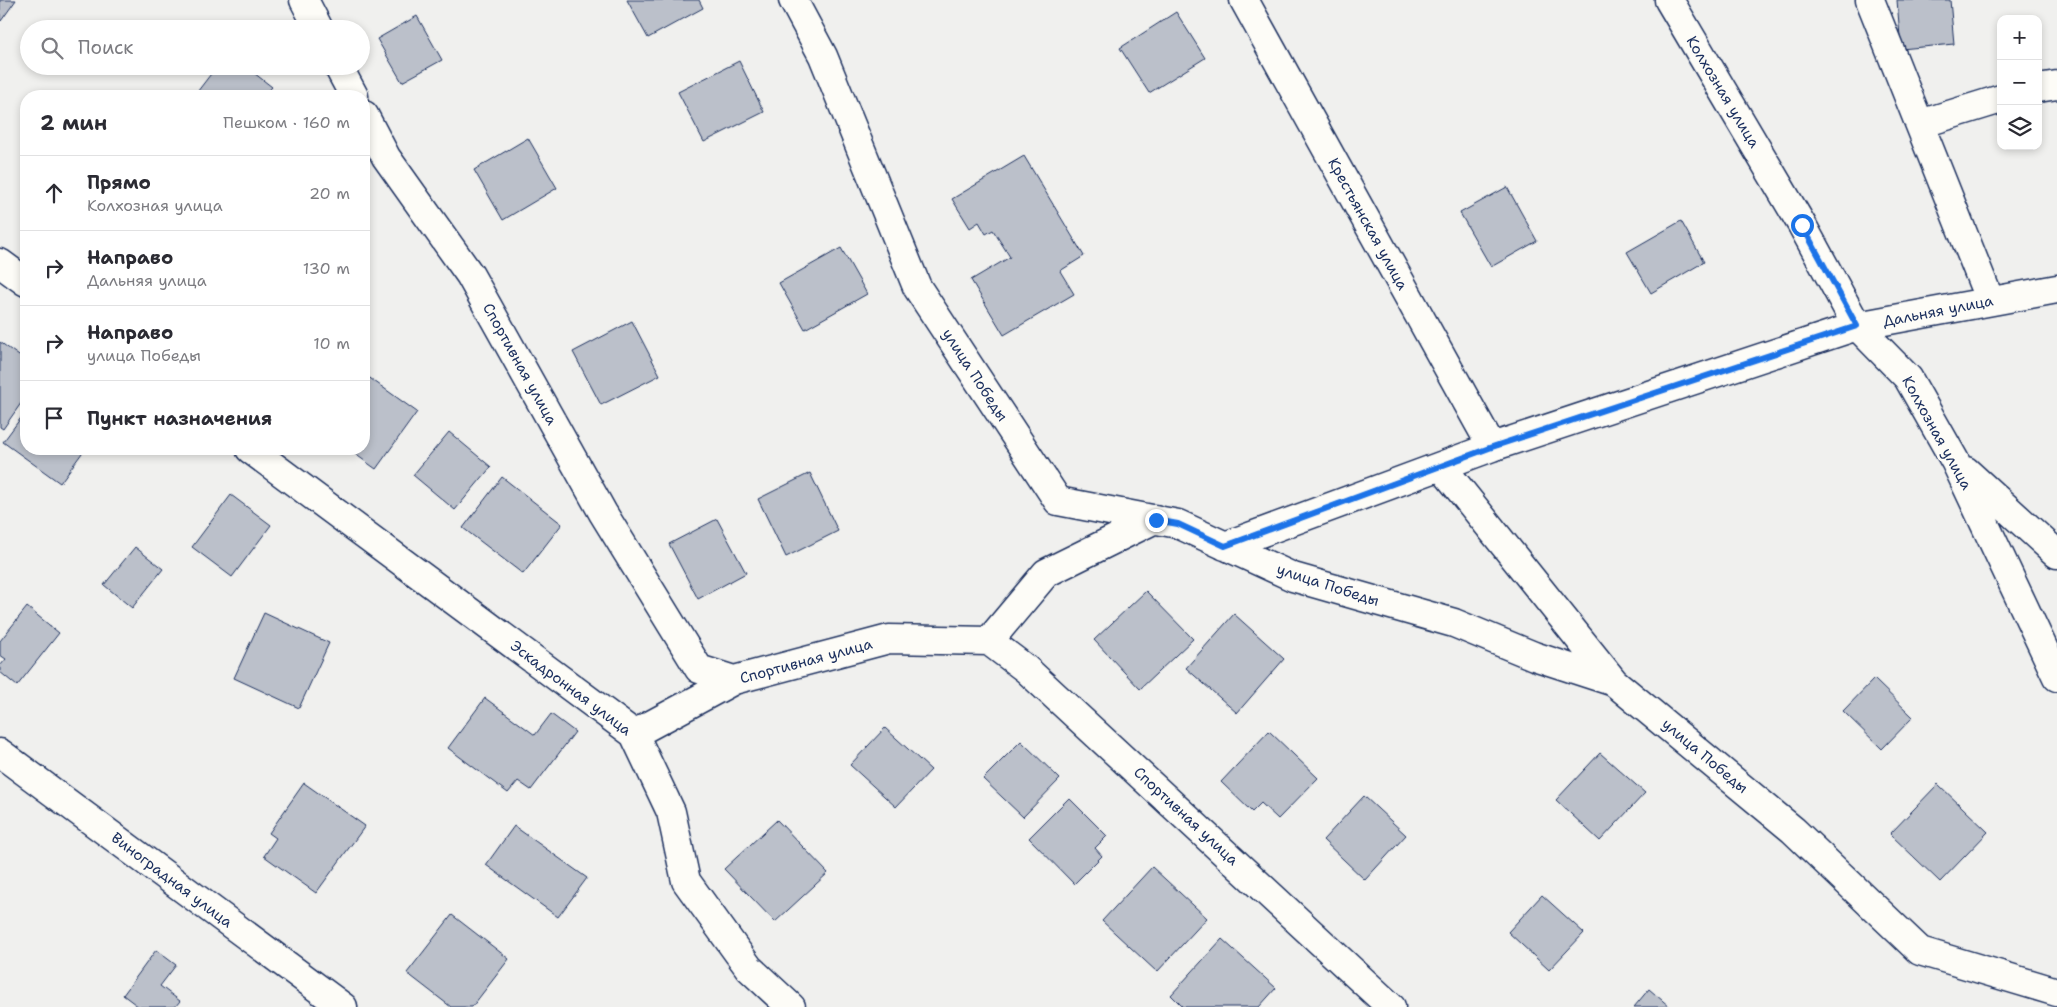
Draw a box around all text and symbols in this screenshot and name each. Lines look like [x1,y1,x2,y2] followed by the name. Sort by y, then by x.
[1997,15,2042,150] map controls
[1997,15,2042,60] button: +
[20,20,370,75] search box
[1682,32,1765,152] street label: Колхозная улица
[38,34,66,62] icon: search
[78,35,133,60] text: Поиск
[1997,60,2042,105] button: −
[1997,105,2042,150] button: layers
[40,109,107,137] text: 2 мин
[223,112,350,133] text: Пешком · 160 m
[1323,154,1413,294] street label: Крестьянская улица
[87,170,151,195] text: Прямо
[40,179,68,207] icon: ahead
[309,183,350,204] text: 20 m
[87,195,223,216] text: Колхозная улица
[1791,214,1814,237] route start
[87,245,173,270] text: Направо
[40,254,68,282] icon: right
[303,258,350,279] text: 130 m
[87,270,207,291] text: Дальняя улица
[1881,290,1996,332] street label: Дальняя улица
[478,300,562,429] street label: Спортивная улица
[87,320,173,345] text: Направо
[938,325,1012,425] street label: улица Победы
[40,329,68,357] icon: right
[313,333,350,354] text: 10 m
[87,345,201,366] text: улица Победы
[1897,373,1977,494] street label: Колхозная улица
[40,404,68,432] icon: arrive
[87,406,272,431] text: Пункт назначения
[1145,509,1168,532] route end
[1274,559,1382,611] street label: улица Победы
[738,634,875,688] street label: Спортивная улица
[506,636,636,741] street label: Эскадронная улица
[1658,714,1752,798] street label: улица Победы
[1129,762,1243,870] street label: Спортивная улица
[107,828,237,933] street label: Виноградная улица

